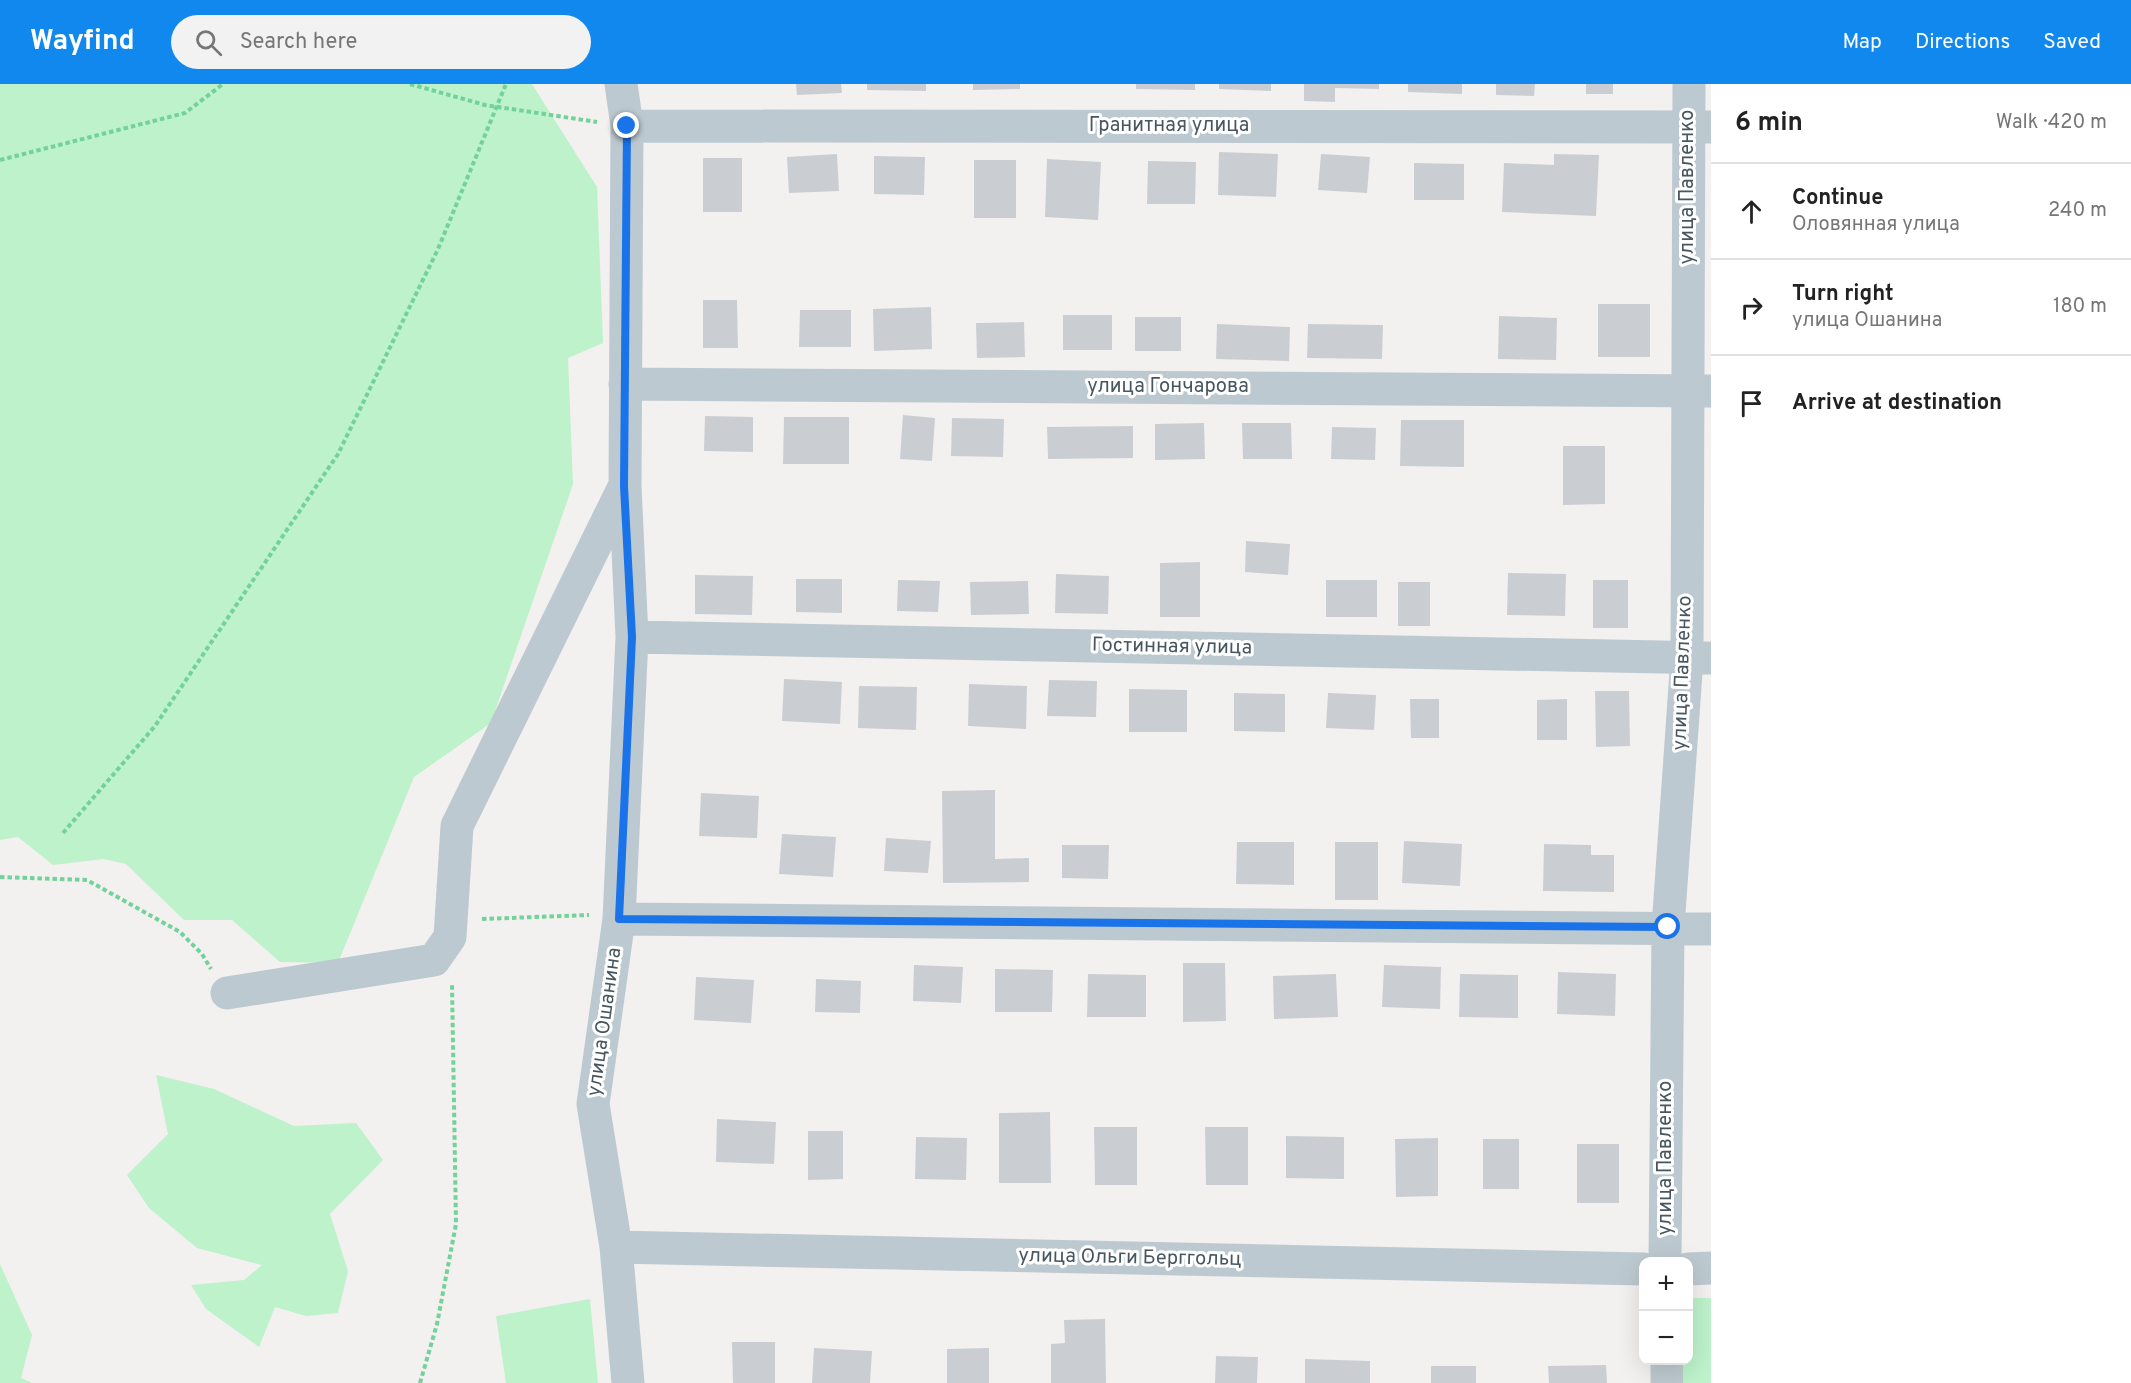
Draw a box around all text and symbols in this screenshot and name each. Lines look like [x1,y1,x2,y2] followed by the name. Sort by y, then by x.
[171,15,591,69] search box
[30,24,135,60] text: Wayfind
[192,26,225,59] icon: search
[240,29,357,56] text: Search here
[1842,29,1882,56] text: Map
[1915,29,2010,56] text: Directions
[2043,29,2101,56] text: Saved
[1735,107,1803,140] text: 6 min
[1675,109,1701,265] street label: улица Павленко
[1996,110,2107,136] text: Walk · 420 m
[613,112,639,138] route end
[1089,113,1249,139] street label: Гранитная улица
[1792,185,1883,212] text: Continue
[1735,195,1768,228] icon: ahead
[2048,198,2107,224] text: 240 m
[1792,212,1960,238] text: Оловянная улица
[1792,281,1894,308] text: Turn right
[1735,291,1768,324] icon: right
[2053,294,2107,320] text: 180 m
[1792,308,1942,334] text: улица Ошанина
[1087,374,1249,400] street label: улица Гончарова
[1735,387,1768,420] icon: arrive
[1792,390,2002,417] text: Arrive at destination
[1667,595,1699,751] street label: улица Павленко
[1092,633,1252,661] street label: Гостинная улица
[1654,913,1680,939] route start
[582,946,628,1098] street label: улица Ошанина
[1653,1080,1679,1236] street label: улица Павленко
[1018,1243,1242,1273] street label: улица Ольги Берггольц
[1639,1257,1693,1365] map controls
[1639,1257,1693,1311] button: +
[1639,1311,1693,1365] button: −

